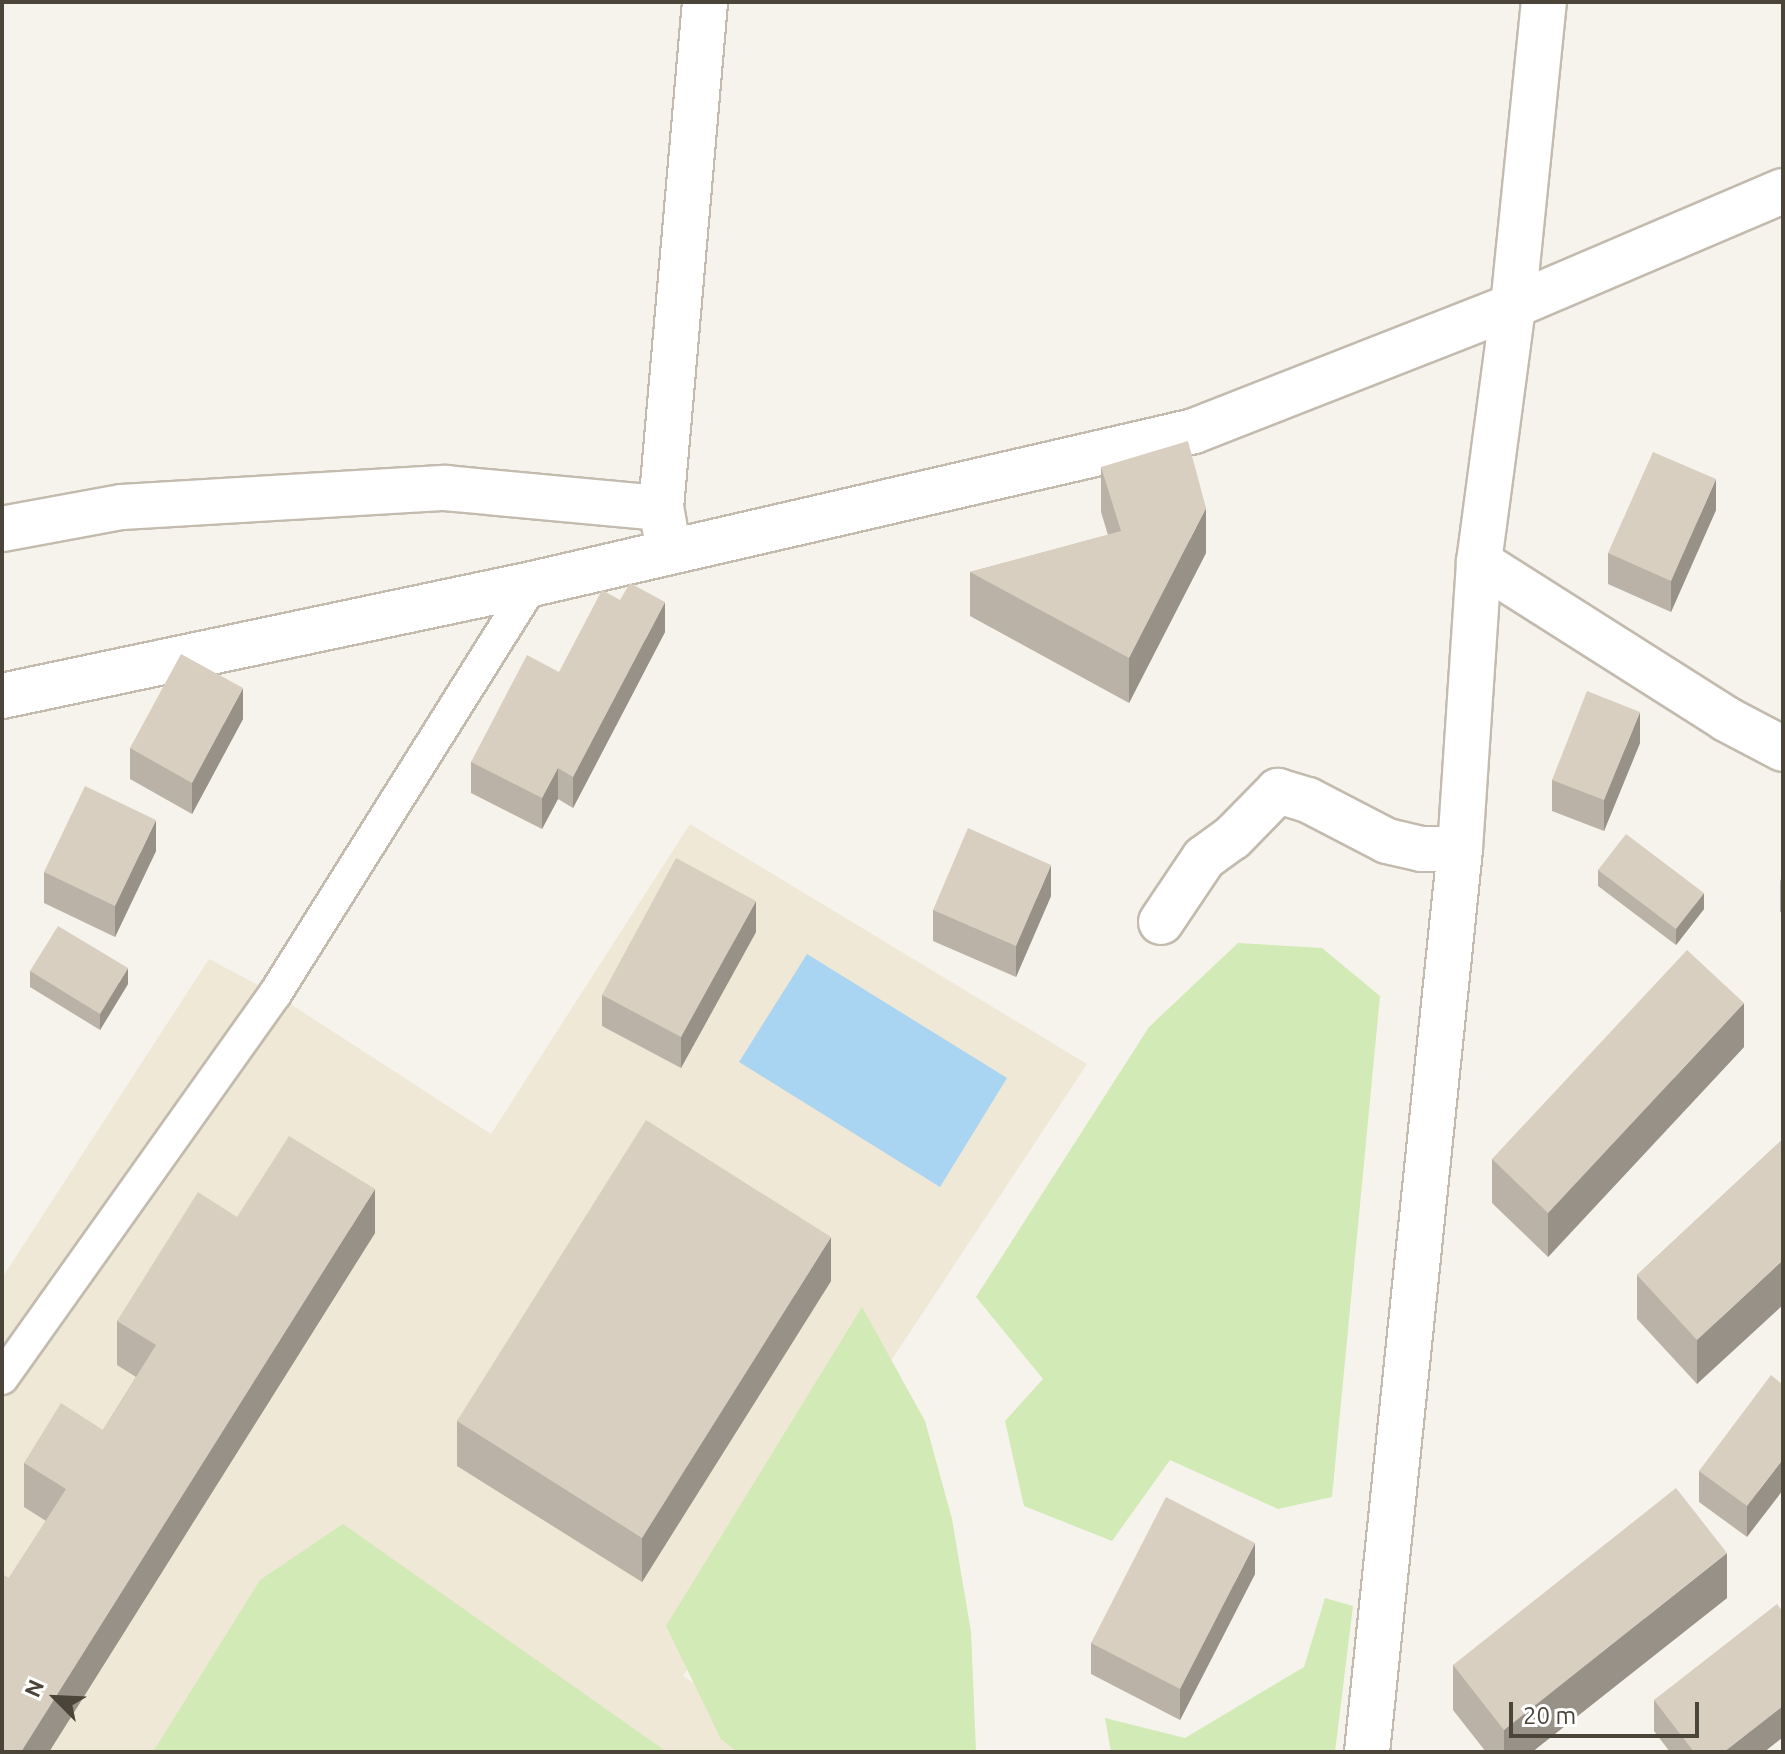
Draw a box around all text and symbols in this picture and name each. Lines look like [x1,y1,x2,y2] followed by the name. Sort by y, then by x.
[16,1658,96,1738] north arrow
[19,1675,48,1701] text: N
[1513,1686,1703,1736] scale bar
[1523,1702,1576,1729] text: 20 m

